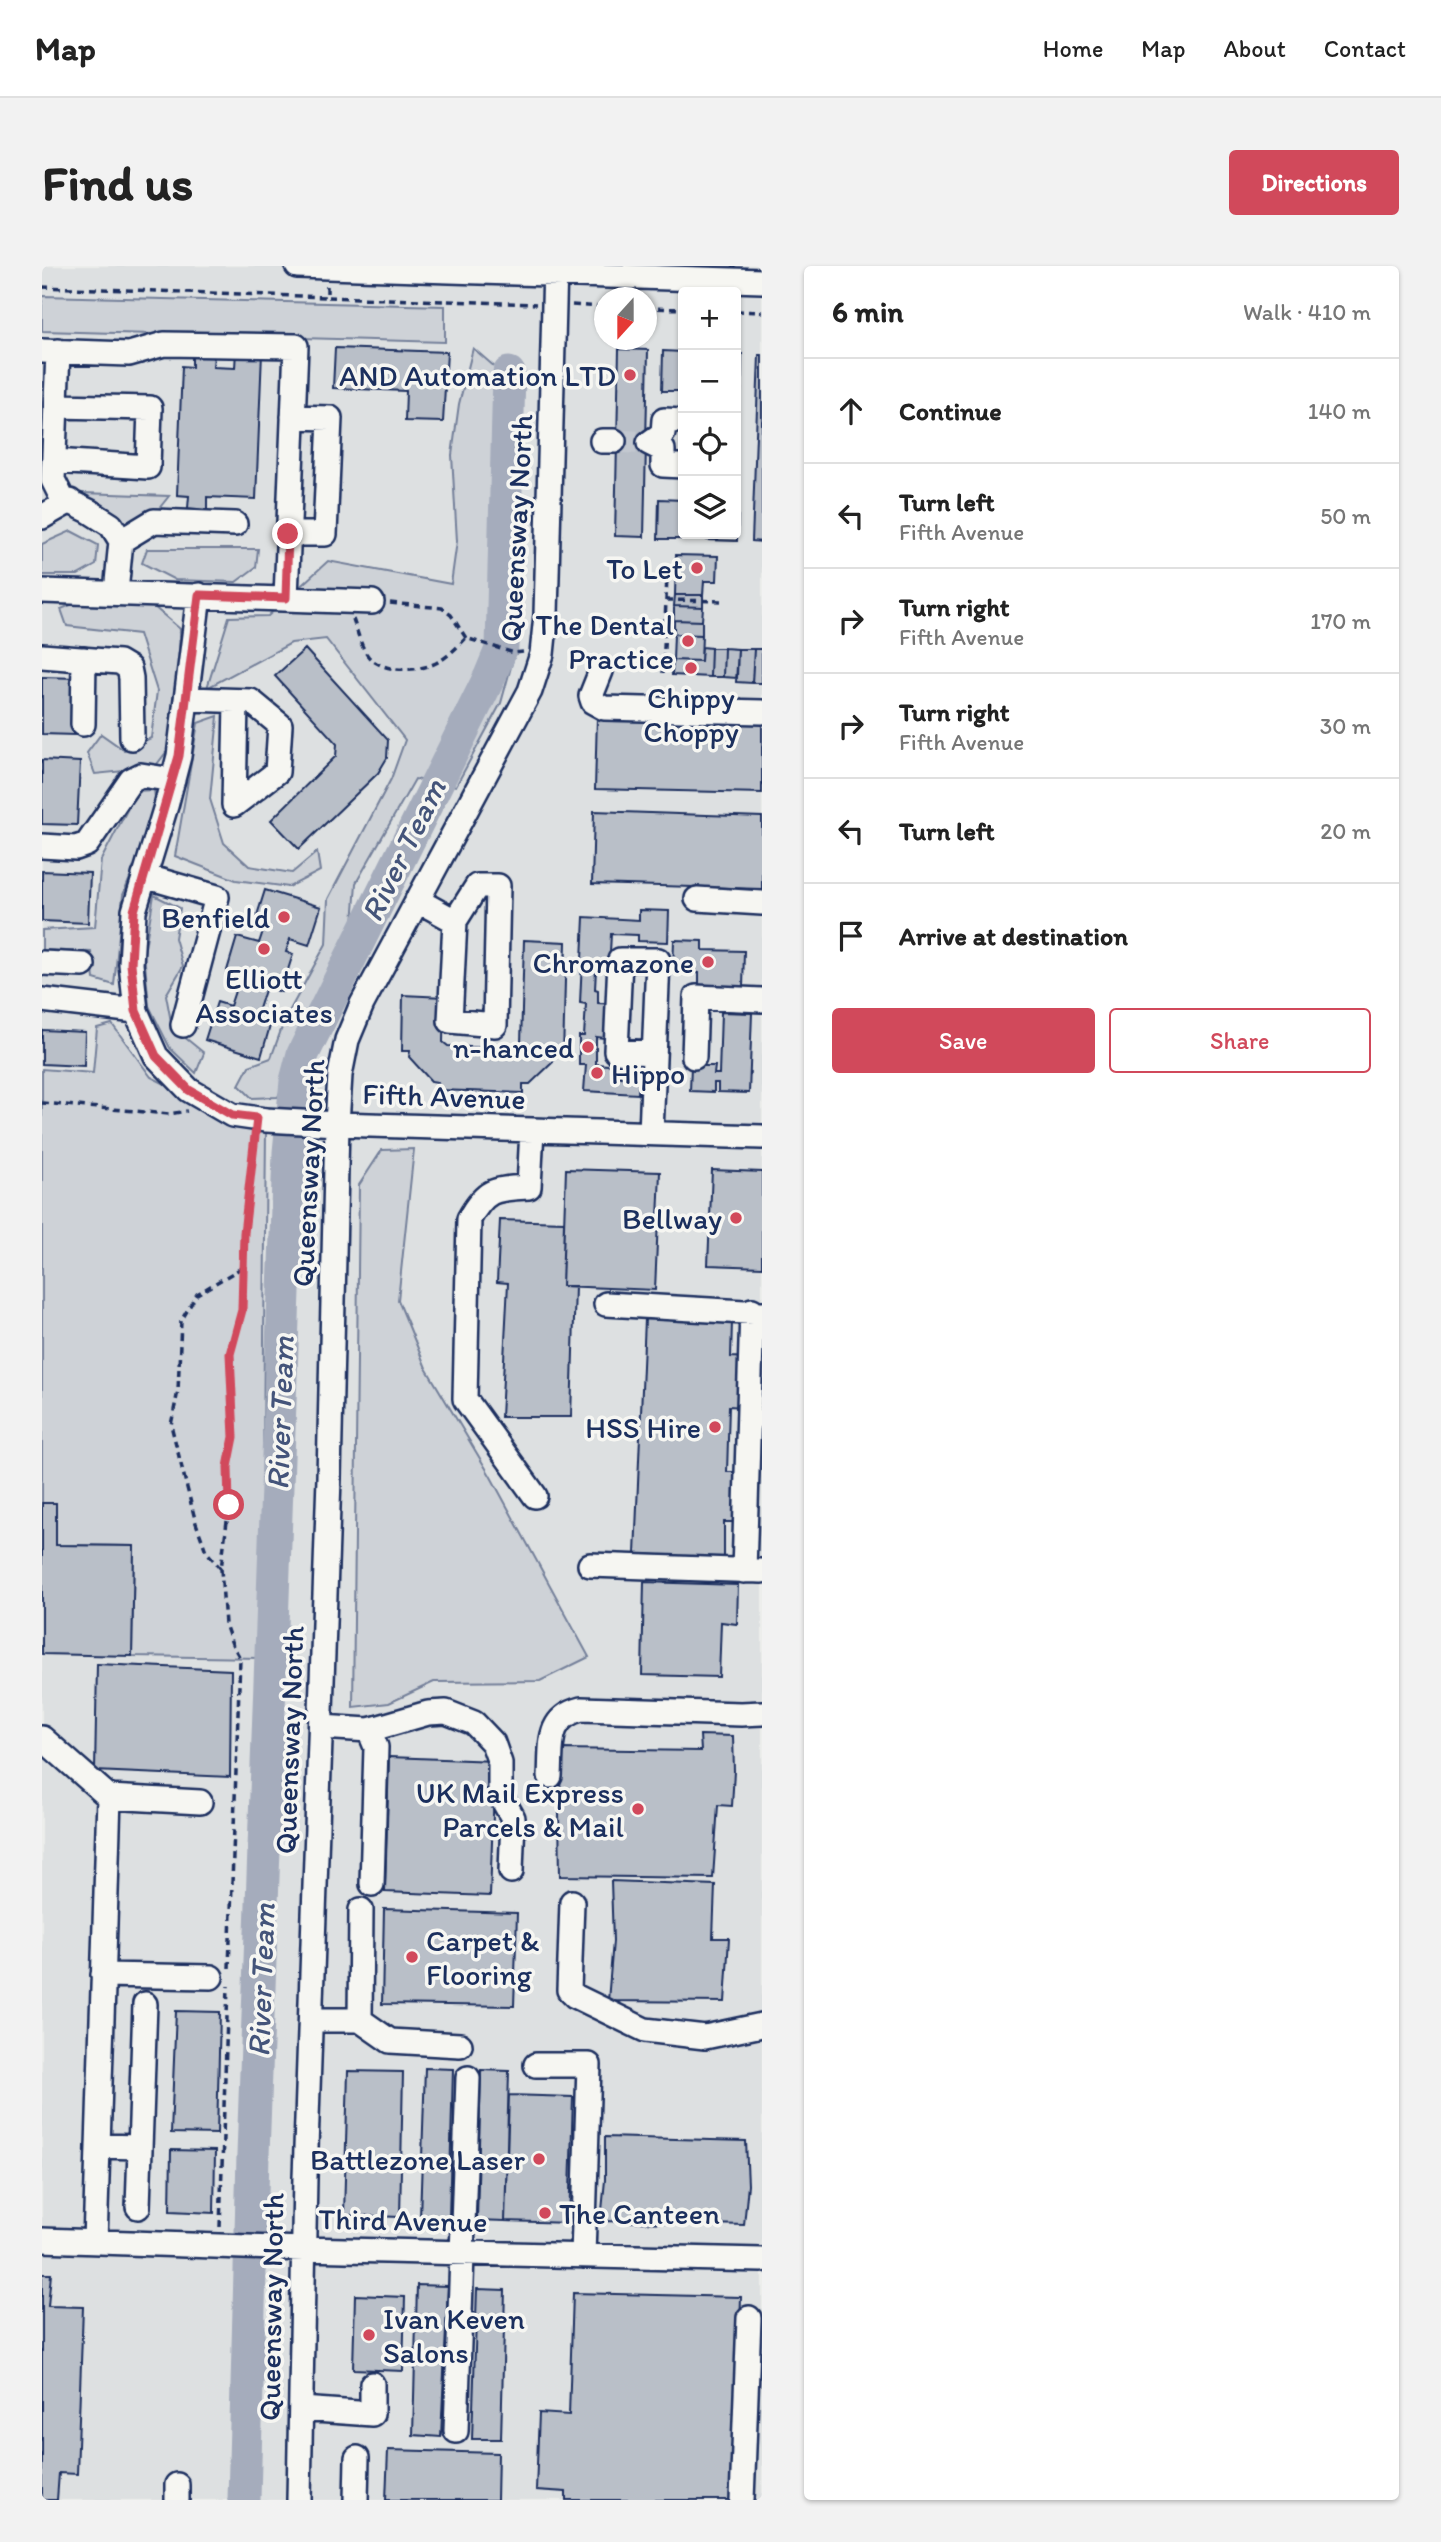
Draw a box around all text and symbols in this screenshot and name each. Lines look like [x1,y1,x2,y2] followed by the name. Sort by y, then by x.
[35,29,96,68] text: Map
[1043,34,1103,63] text: Home
[1141,34,1185,63] text: Map
[1223,34,1286,63] text: About
[1324,34,1406,63] text: Contact
[1229,150,1399,215] button: Directions
[42,153,193,212] text: Find us
[594,287,657,350] north arrow
[678,287,741,539] map controls
[678,287,741,350] button: +
[832,293,904,330] text: 6 min
[1243,298,1371,326] text: Walk · 410 m
[678,350,741,413] button: −
[339,357,616,394] place label: AND Automation LTD
[622,367,638,383] marker: AND Automation LTD
[832,392,870,430] icon: ahead
[899,395,1002,427] text: Continue
[1308,397,1371,425] text: 140 m
[492,413,540,643] street label: Queensway North
[678,413,741,476] button: locate
[678,476,741,539] button: layers
[899,486,995,518] text: Turn left
[832,497,870,535] icon: left
[1320,502,1371,530] text: 50 m
[272,518,303,549] route end
[899,518,1024,546] text: Fifth Avenue
[606,550,683,587] place label: To Let
[689,560,705,576] marker: To Let
[899,591,1010,623] text: Turn right
[832,602,870,640] icon: right
[535,606,675,677] place label: The Dental Practice
[1310,607,1371,635] text: 170 m
[899,623,1024,651] text: Fifth Avenue
[680,633,696,649] marker: The Dental Practice
[683,660,699,676] marker: Chippy Choppy
[643,679,739,750] place label: Chippy Choppy
[899,696,1010,728] text: Turn right
[832,707,870,745] icon: right
[1320,712,1371,740] text: 30 m
[899,728,1024,756] text: Fifth Avenue
[352,773,454,927] water label: River Team
[832,812,870,850] icon: left
[899,815,995,847] text: Turn left
[1320,817,1371,845] text: 20 m
[161,899,270,936] place label: Benfield
[276,909,292,925] marker: Benfield
[832,917,870,955] icon: arrive
[899,920,1128,952] text: Arrive at destination
[256,941,272,957] marker: Elliott Associates
[532,944,694,981] place label: Chromazone
[700,954,716,970] marker: Chromazone
[195,960,333,1031] place label: Elliott Associates
[832,1008,1095,1073] button: Save
[1109,1008,1371,1073] button: Share
[453,1029,574,1066] place label: n-hanced
[580,1039,596,1055] marker: n-hanced
[611,1055,685,1092] place label: Hippo
[284,1058,332,1288] street label: Queensway North
[589,1065,605,1081] marker: Hippo
[362,1075,526,1117] street label: Fifth Avenue
[622,1200,722,1237] place label: Bellway
[728,1210,744,1226] marker: Bellway
[258,1335,302,1491] water label: River Team
[585,1409,701,1446] place label: HSS Hire
[707,1419,723,1435] marker: HSS Hire
[213,1489,244,1520] route start
[267,1625,311,1855] street label: Queensway North
[416,1774,625,1845] place label: UK Mail Express Parcels & Mail
[630,1801,646,1817] marker: UK Mail Express Parcels & Mail
[239,1902,283,2058] water label: River Team
[426,1922,539,1993] place label: Carpet & Flooring
[404,1949,420,1965] marker: Carpet & Flooring
[310,2141,526,2178] place label: Battlezone Laser
[531,2151,547,2167] marker: Battlezone Laser
[251,2193,291,2421] street label: Queensway North
[559,2195,720,2232] place label: The Canteen
[318,2200,488,2240] street label: Third Avenue
[537,2205,553,2221] marker: The Canteen
[383,2300,525,2371] place label: Ivan Keven Salons
[361,2327,377,2343] marker: Ivan Keven Salons

